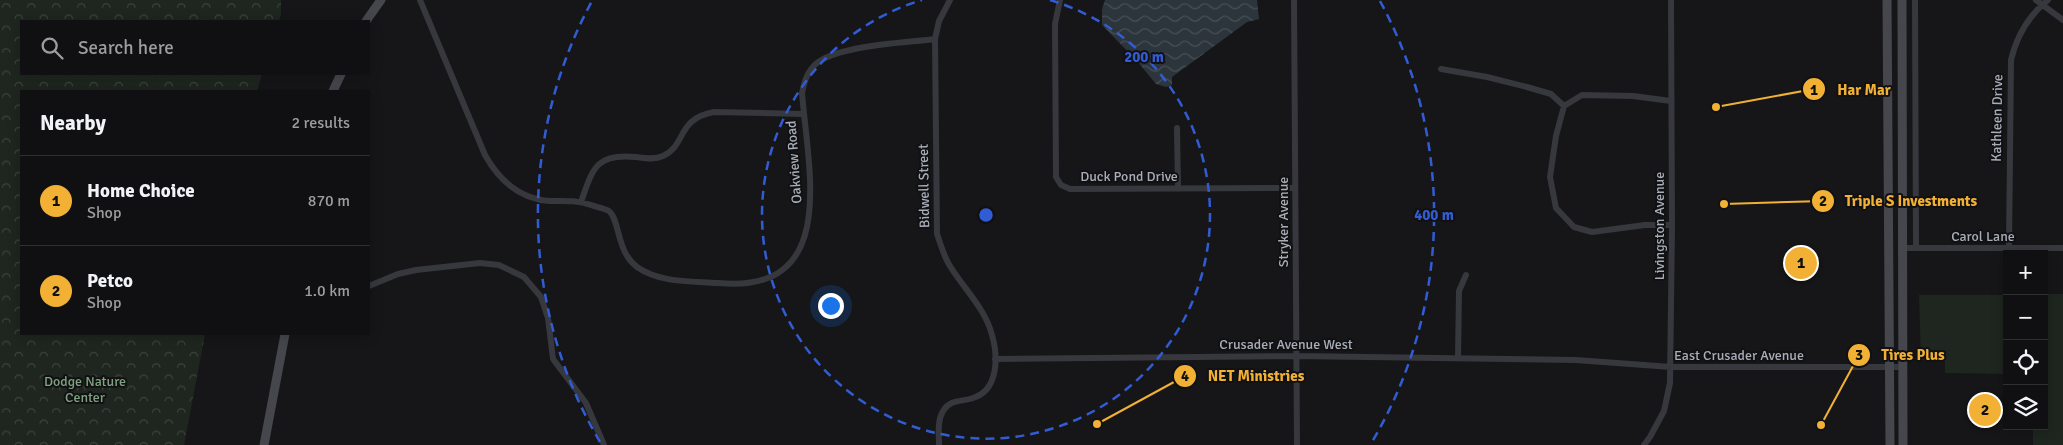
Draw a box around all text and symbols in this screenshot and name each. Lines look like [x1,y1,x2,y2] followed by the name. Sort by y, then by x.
[20,20,370,75] search box
[38,34,66,62] icon: search
[78,36,174,60] text: Search here
[1124,48,1164,66] text: 200 m
[1802,74,1900,104] callout: Har Mar
[1988,74,2006,162] street label: Kathleen Drive
[1810,81,1818,99] text: 1
[1837,81,1891,99] text: Har Mar
[40,110,106,136] text: Nearby
[291,113,350,133] text: 2 results
[783,120,805,204] street label: Oakview Road
[915,144,933,228] street label: Bidwell Street
[1080,168,1178,185] street label: Duck Pond Drive
[1651,172,1668,280] street label: Livingston Avenue
[1275,177,1292,267] street label: Stryker Avenue
[87,179,195,203] text: Home Choice
[1810,186,1987,216] callout: Triple S Investments
[52,191,60,211] text: 1
[308,191,350,211] text: 870 m
[1819,192,1827,210] text: 2
[1845,192,1977,210] text: Triple S Investments
[87,203,121,223] text: Shop
[977,206,995,224] centre of rings
[1414,206,1454,224] text: 400 m
[1951,228,2015,245] street label: Carol Lane
[1785,244,1817,282] pin: 1
[2003,250,2048,430] map controls
[2003,250,2048,295] button: +
[87,269,133,293] text: Petco
[52,281,60,301] text: 2
[304,281,350,301] text: 1.0 km
[87,293,121,313] text: Shop
[818,293,844,319] your location
[2003,295,2048,340] button: −
[1219,336,1353,353] street label: Crusader Avenue West
[1847,340,1955,370] callout: Tires Plus
[2003,340,2048,385] button: locate
[1855,346,1863,364] text: 3
[1881,346,1945,364] text: Tires Plus
[1674,347,1804,364] street label: East Crusader Avenue
[1173,361,1314,391] callout: NET Ministries
[1181,367,1189,385] text: 4
[1208,367,1305,385] text: NET Ministries
[44,373,126,406] park label: Dodge Nature Center
[2003,385,2048,430] button: layers
[1969,391,2001,429] pin: 2

